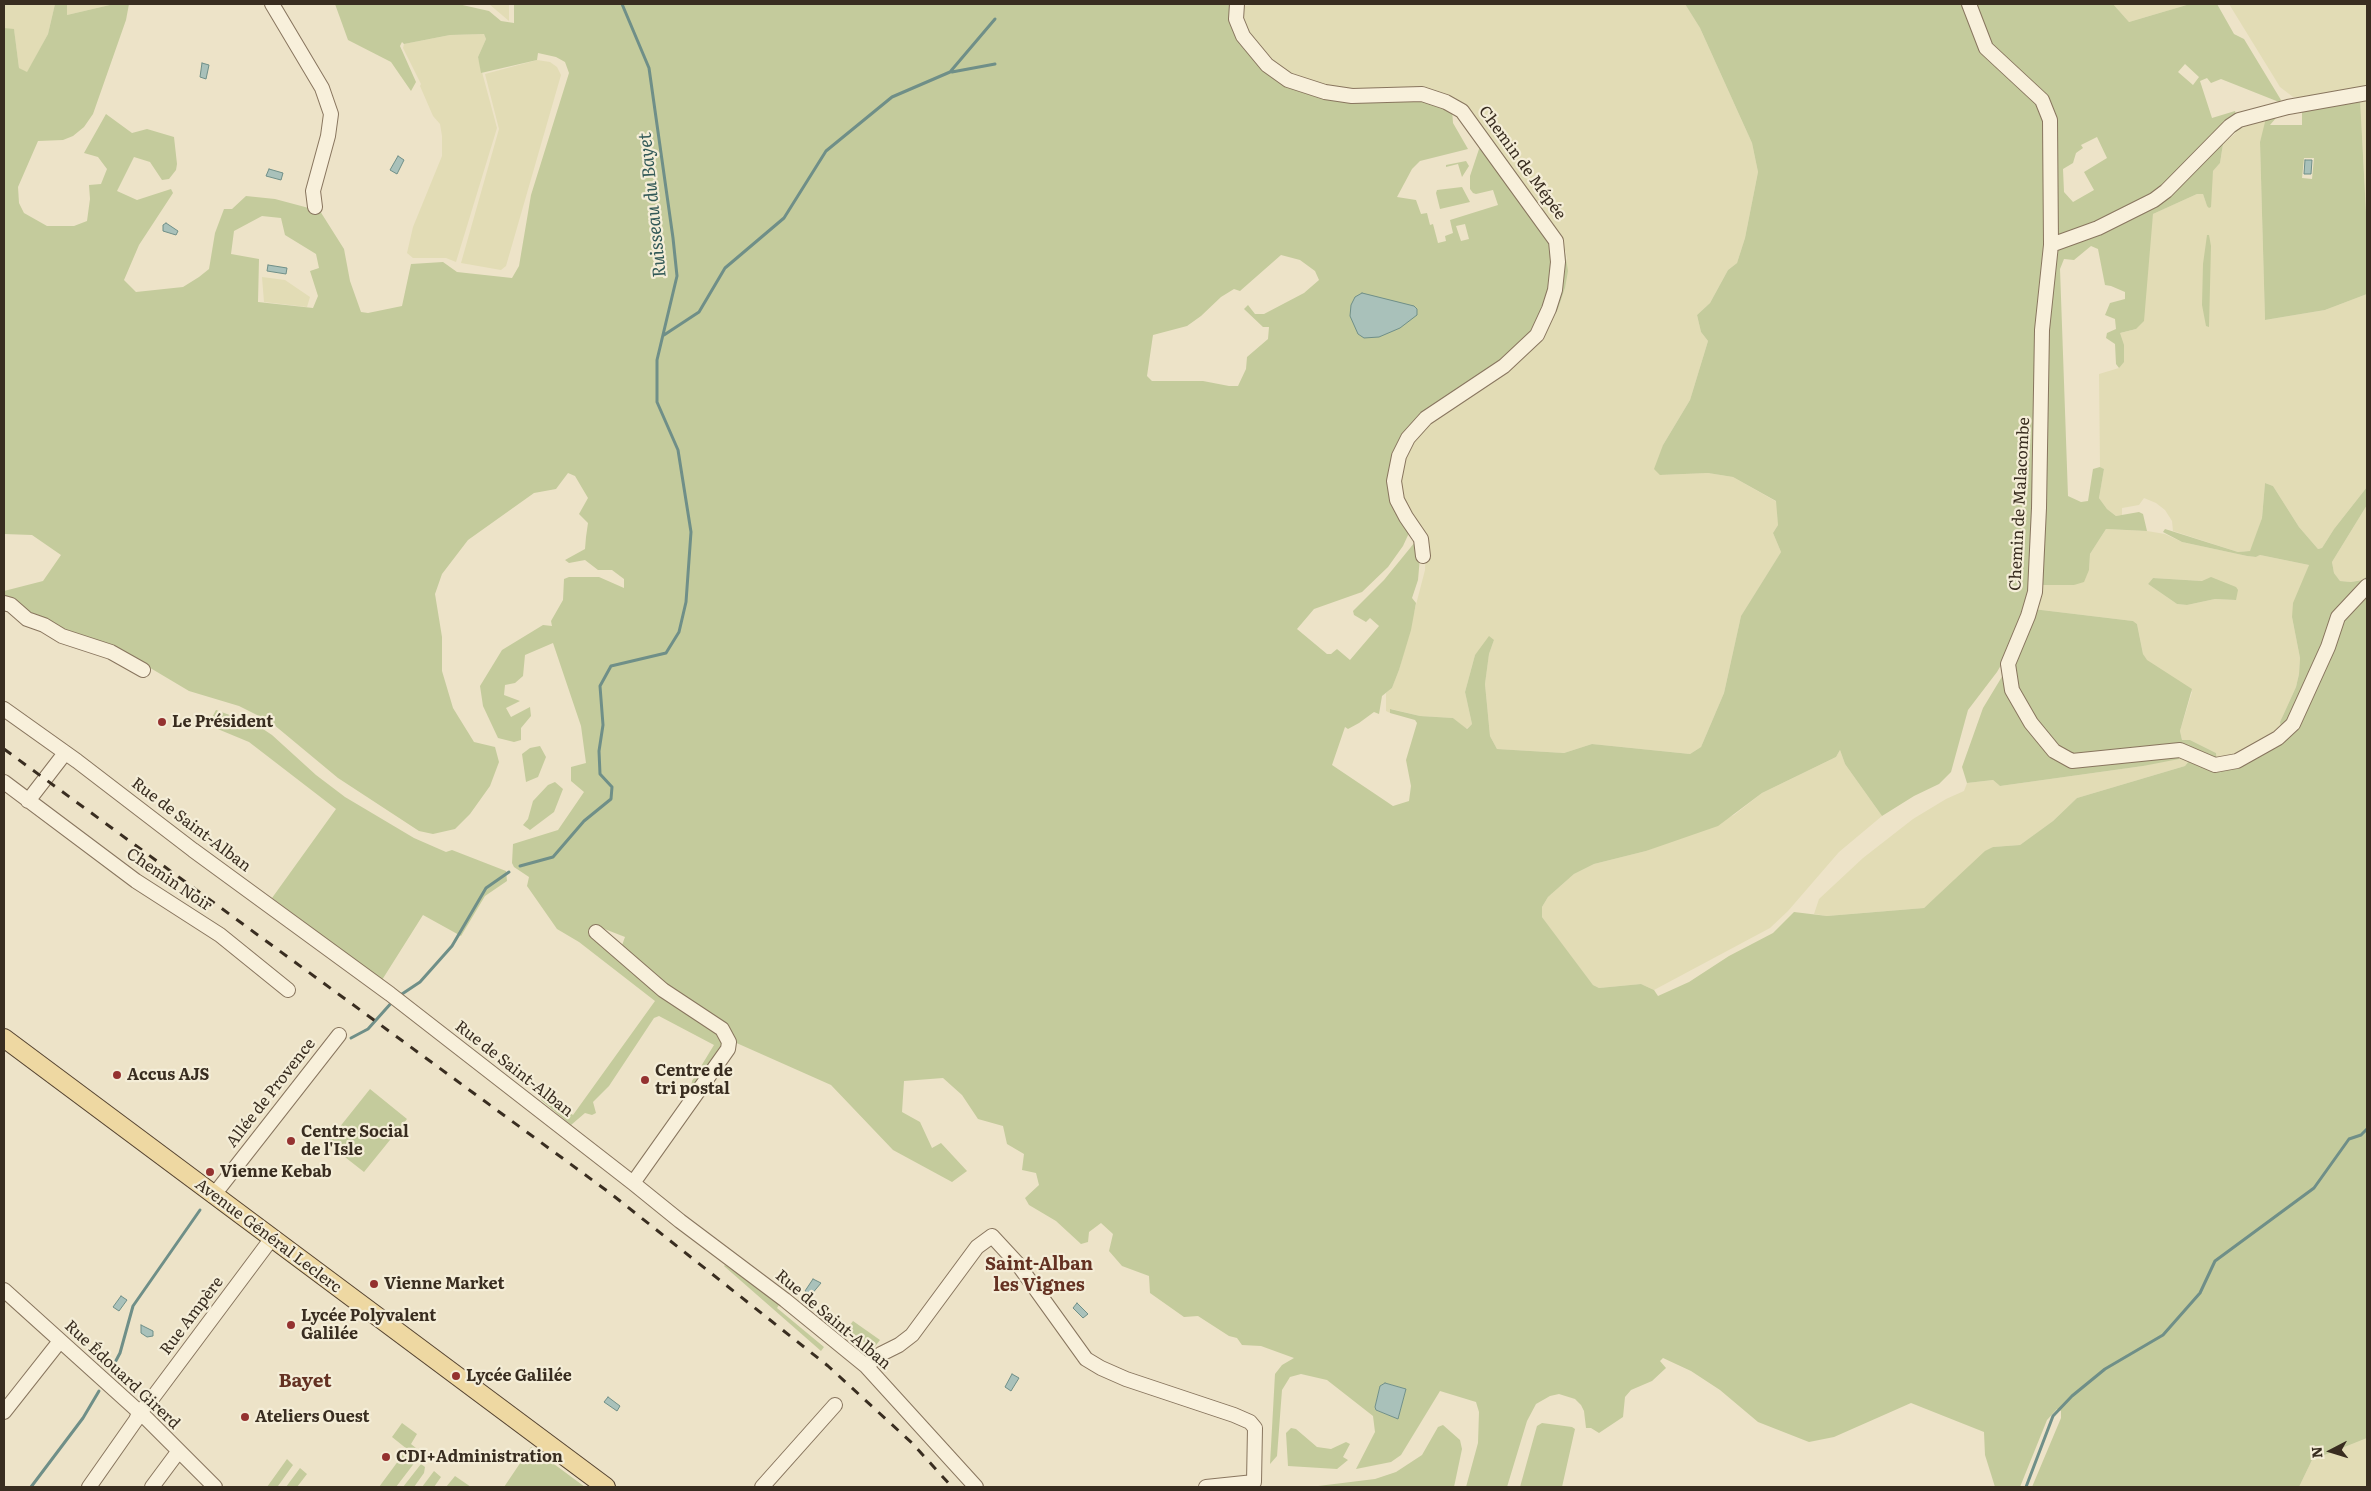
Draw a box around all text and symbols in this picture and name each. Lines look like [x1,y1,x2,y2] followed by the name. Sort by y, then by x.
[1474,102,1570,224] street label: Chemin de Mépée
[635,131,671,279] water label: Ruisseau du Bayet
[2006,417,2034,591] street label: Chemin de Malacombe
[172,712,273,732] place label: Le Président
[156,716,168,728] marker: Le Président
[127,774,255,876] street label: Rue de Saint-Alban
[123,844,215,916] street label: Chemin Noir
[451,1017,577,1121] street label: Rue de Saint-Alban
[222,1035,320,1151] street label: Allée de Provence
[655,1061,733,1099] place label: Centre de tri postal
[127,1065,209,1085] place label: Accus AJS
[111,1069,123,1081] marker: Accus AJS
[639,1074,651,1086] marker: Centre de tri postal
[301,1122,409,1160] place label: Centre Social de l'Isle
[285,1135,297,1147] marker: Centre Social de l'Isle
[220,1162,332,1182] place label: Vienne Kebab
[204,1166,216,1178] marker: Vienne Kebab
[191,1175,345,1297] street label: Avenue Général Leclerc
[985,1254,1093,1296] district label: Saint-Alban les Vignes
[771,1266,895,1374] street label: Rue de Saint-Alban
[156,1273,228,1359] street label: Rue Ampère
[384,1274,504,1294] place label: Vienne Market
[368,1278,380,1290] marker: Vienne Market
[301,1306,436,1344] place label: Lycée Polyvalent Galilée
[60,1317,184,1433] street label: Rue Édouard Girerd
[285,1319,297,1331] marker: Lycée Polyvalent Galilée
[466,1366,572,1386] place label: Lycée Galilée
[278,1370,332,1392] district label: Bayet
[450,1370,462,1382] marker: Lycée Galilée
[255,1407,370,1427] place label: Ateliers Ouest
[239,1411,251,1423] marker: Ateliers Ouest
[2306,1426,2356,1476] north arrow
[2306,1446,2327,1459] text: N
[396,1447,563,1467] place label: CDI+Administration
[380,1451,392,1463] marker: CDI+Administration

